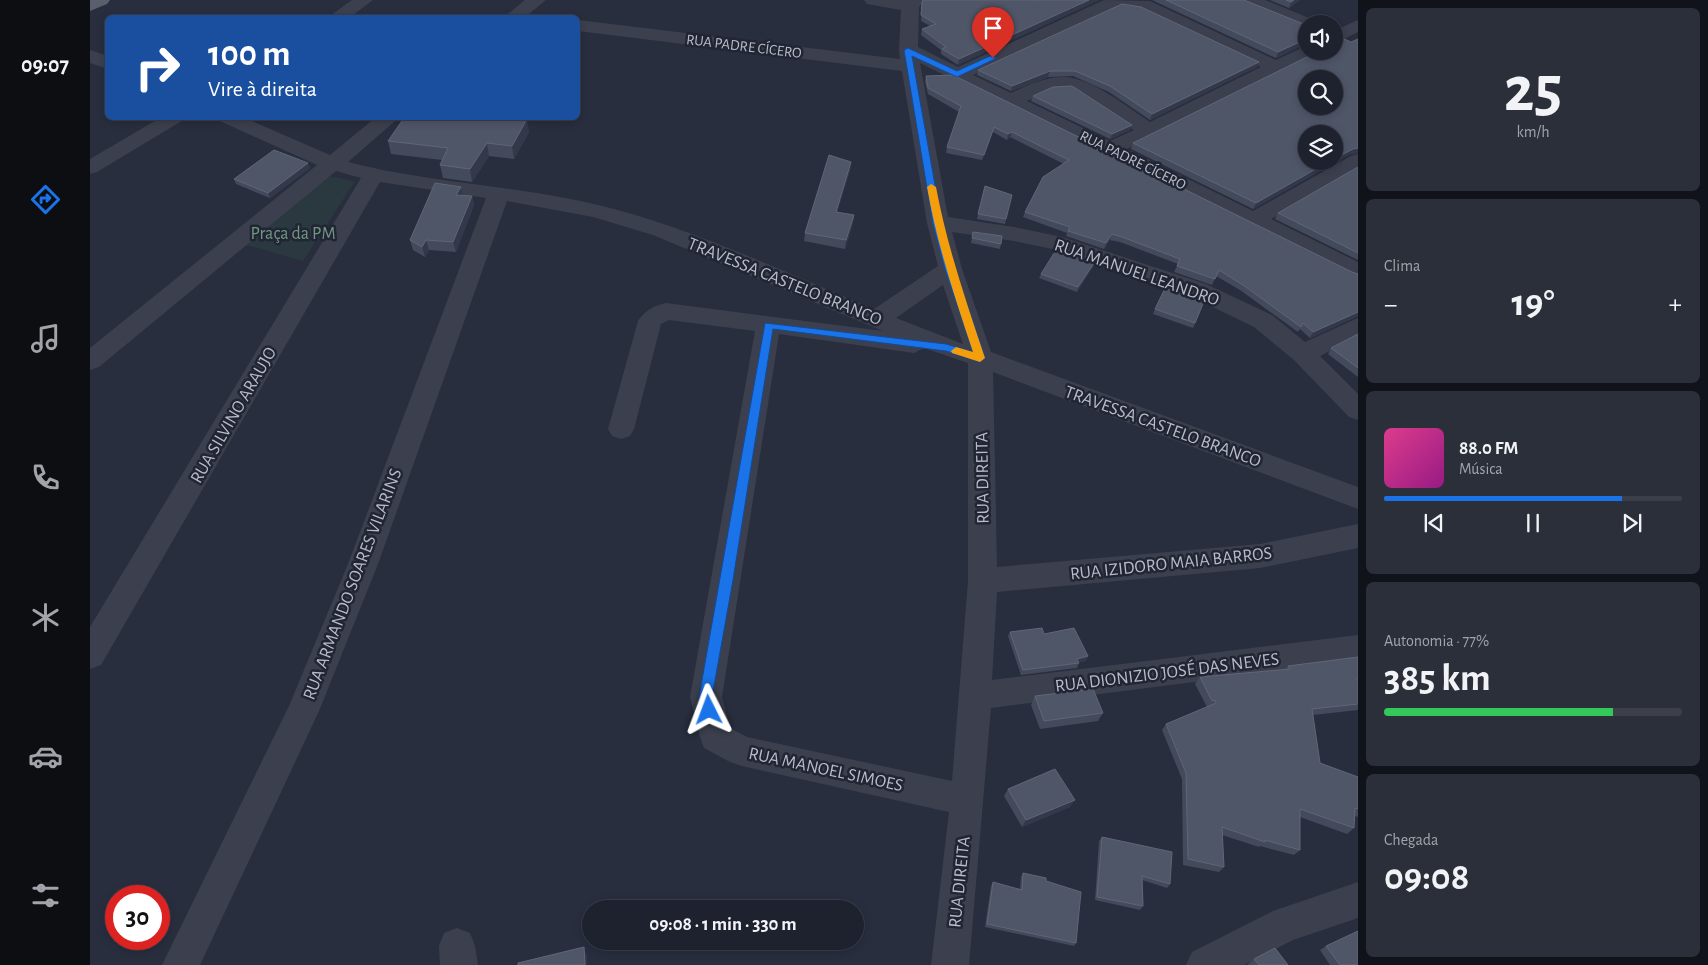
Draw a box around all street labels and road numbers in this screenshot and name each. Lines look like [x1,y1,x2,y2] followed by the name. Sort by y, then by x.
[685,30,803,61] street label: RUA PADRE CÍCERO
[1077,126,1189,193] street label: RUA PADRE CÍCERO
[685,235,884,329] street label: TRAVESSA CASTELO BRANCO
[1052,236,1221,310] street label: RUA MANUEL LEANDRO
[188,344,280,487] street label: RUA SILVINO ARAUJO
[1062,383,1263,471] street label: TRAVESSA CASTELO BRANCO
[973,431,993,524] street label: RUA DIREITA
[300,466,405,702] street label: RUA ARMANDO SOARES VILARINS
[1069,544,1273,584] street label: RUA IZIDORO MAIA BARROS
[1054,647,1280,696] street label: RUA DIONIZIO JOSÉ DAS NEVES
[747,745,905,795] street label: RUA MANOEL SIMOES
[946,835,974,929] street label: RUA DIREITA

